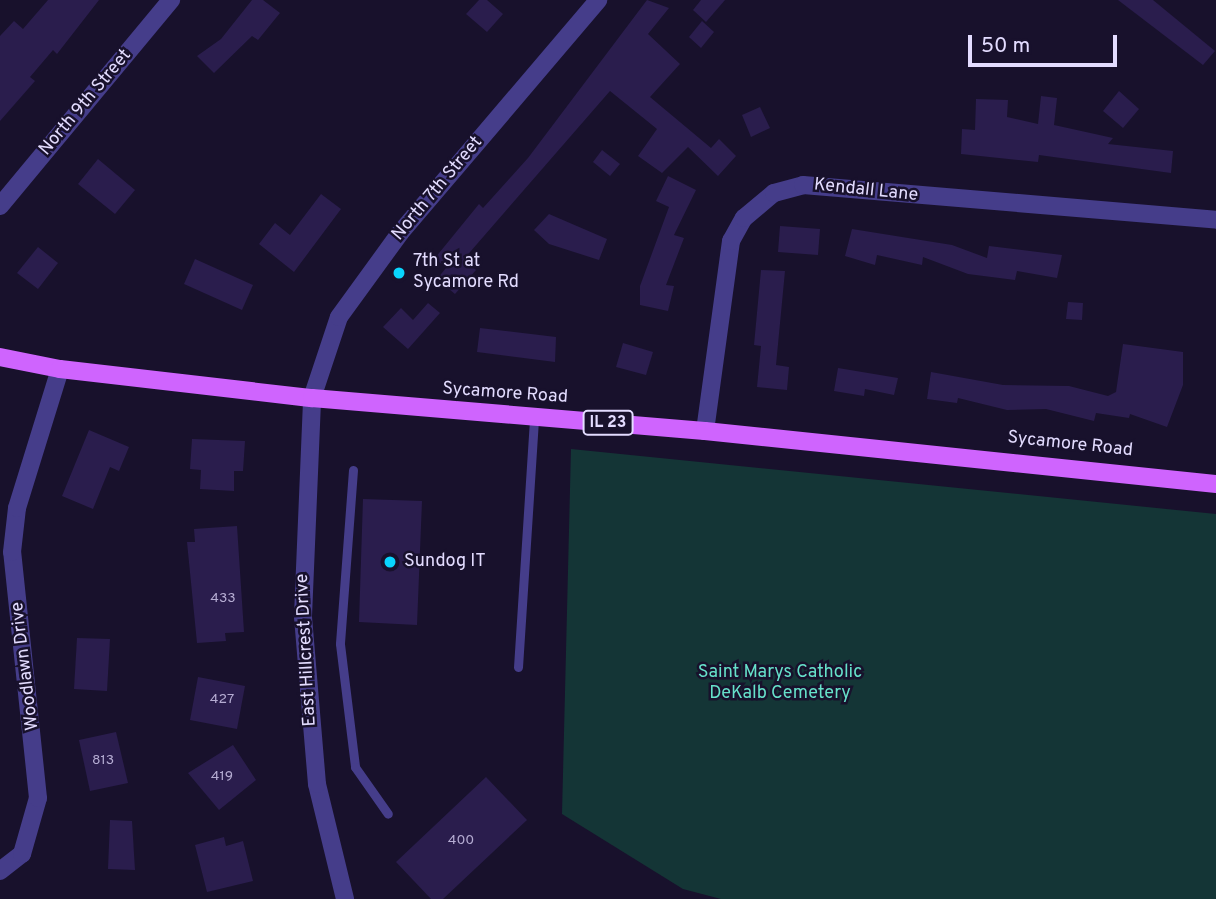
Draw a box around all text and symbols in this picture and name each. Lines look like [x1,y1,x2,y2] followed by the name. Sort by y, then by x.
[971,21,1120,65] scale bar
[981,33,1030,60] text: 50 m
[35,46,137,160] street label: North 9th Street
[388,132,488,246] street label: North 7th Street
[813,175,919,207] street label: Kendall Lane
[413,252,519,294] place label: 7th St at Sycamore Rd
[391,265,407,281] marker: 7th St at Sycamore Rd
[441,379,569,409] street label: Sycamore Road
[582,410,634,436] road number: IL 23
[1006,428,1134,462] street label: Sycamore Road
[404,551,486,573] place label: Sundog IT
[382,554,398,570] marker: Sundog IT
[292,573,322,727] street label: East Hillcrest Drive
[210,591,236,607] house number: 433
[7,600,45,732] street label: Woodlawn Drive
[698,663,862,706] park label: Saint Marys Catholic DeKalb Cemetery
[210,692,234,708] house number: 427
[92,753,114,769] house number: 813
[211,769,233,785] house number: 419
[448,833,474,849] house number: 400

